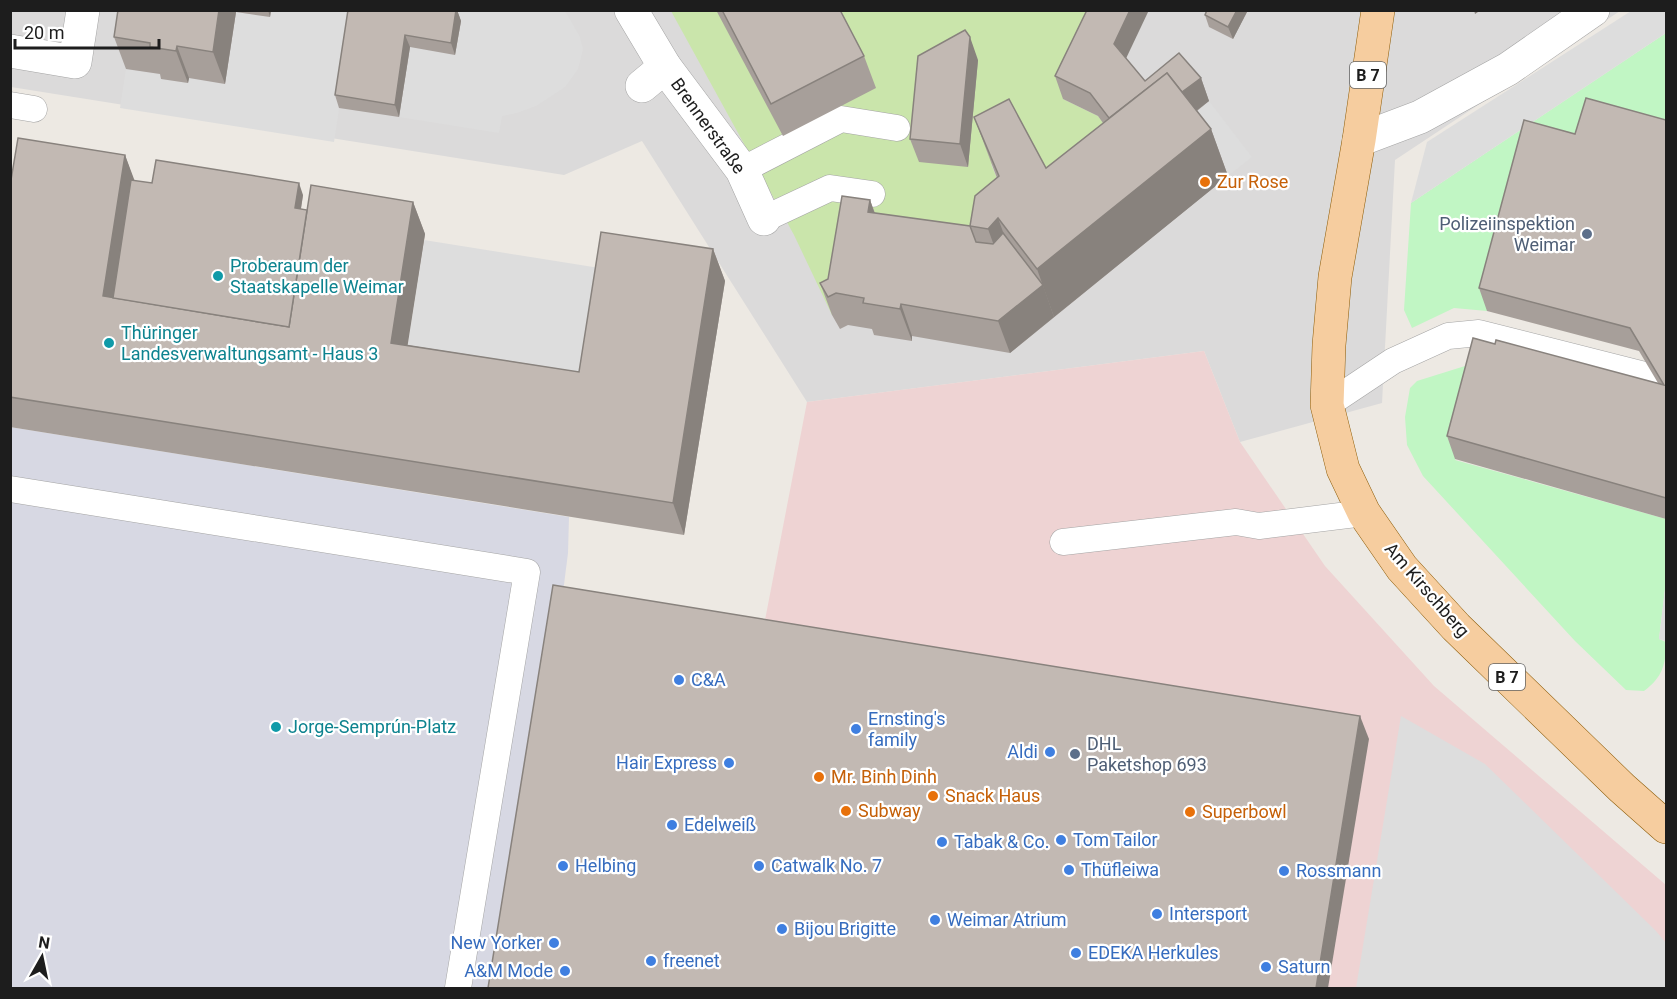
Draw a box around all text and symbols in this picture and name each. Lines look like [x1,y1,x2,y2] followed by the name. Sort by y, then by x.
[15,12,159,50] scale bar
[24,22,64,43] text: 20 m
[1350,62,1386,88] road number: B 7
[667,74,750,178] street label: Brennerstraße
[1217,171,1288,192] place label: Zur Rose
[1198,175,1212,189] marker: Zur Rose
[1439,213,1575,255] place label: Polizeiinspektion Weimar
[1580,227,1594,241] marker: Polizeiinspektion Weimar
[230,255,404,297] place label: Proberaum der Staatskapelle Weimar
[211,269,225,283] marker: Proberaum der Staatskapelle Weimar
[121,322,378,364] place label: Thüringer Landesverwaltungsamt - Haus 3
[102,336,116,350] marker: Thüringer Landesverwaltungsamt - Haus 3
[1381,538,1474,641] street label: Am Kirschberg
[1489,664,1525,690] road number: B 7
[691,669,726,690] place label: C&A
[672,673,686,687] marker: C&A
[868,708,946,750] place label: Ernsting's family
[288,716,456,737] place label: Jorge-Semprún-Platz
[269,720,283,734] marker: Jorge-Semprún-Platz
[849,722,863,736] marker: Ernsting's family
[1087,733,1207,775] place label: DHL Paketshop 693
[1007,741,1038,762] place label: Aldi
[1043,745,1057,759] marker: Aldi
[1068,747,1082,761] marker: DHL Paketshop 693
[616,752,717,773] place label: Hair Express
[722,756,736,770] marker: Hair Express
[831,766,937,787] place label: Mr. Binh Dinh
[812,770,826,784] marker: Mr. Binh Dinh
[945,785,1040,806] place label: Snack Haus
[926,789,940,803] marker: Snack Haus
[858,800,921,821] place label: Subway
[1202,801,1287,822] place label: Superbowl
[839,804,853,818] marker: Subway
[1183,805,1197,819] marker: Superbowl
[684,814,756,835] place label: Edelweiß
[665,818,679,832] marker: Edelweiß
[1073,829,1158,850] place label: Tom Tailor
[954,831,1049,852] place label: Tabak & Co.
[1054,833,1068,847] marker: Tom Tailor
[935,835,949,849] marker: Tabak & Co.
[575,855,636,876] place label: Helbing
[771,855,882,876] place label: Catwalk No. 7
[556,859,570,873] marker: Helbing
[752,859,766,873] marker: Catwalk No. 7
[1081,859,1159,880] place label: Thüfleiwa
[1296,860,1381,881] place label: Rossmann
[1062,863,1076,877] marker: Thüfleiwa
[1277,864,1291,878] marker: Rossmann
[1169,903,1248,924] place label: Intersport
[1150,907,1164,921] marker: Intersport
[947,909,1066,930] place label: Weimar Atrium
[928,913,942,927] marker: Weimar Atrium
[794,918,896,939] place label: Bijou Brigitte
[775,922,789,936] marker: Bijou Brigitte
[12,927,72,987] north arrow
[37,932,51,953] text: N
[450,932,542,953] place label: New Yorker
[547,936,561,950] marker: New Yorker
[1088,942,1219,963] place label: EDEKA Herkules
[1069,946,1083,960] marker: EDEKA Herkules
[663,950,720,971] place label: freenet
[644,954,658,968] marker: freenet
[1278,956,1330,977] place label: Saturn
[464,960,553,981] place label: A&M Mode
[1259,960,1273,974] marker: Saturn
[558,964,572,978] marker: A&M Mode

